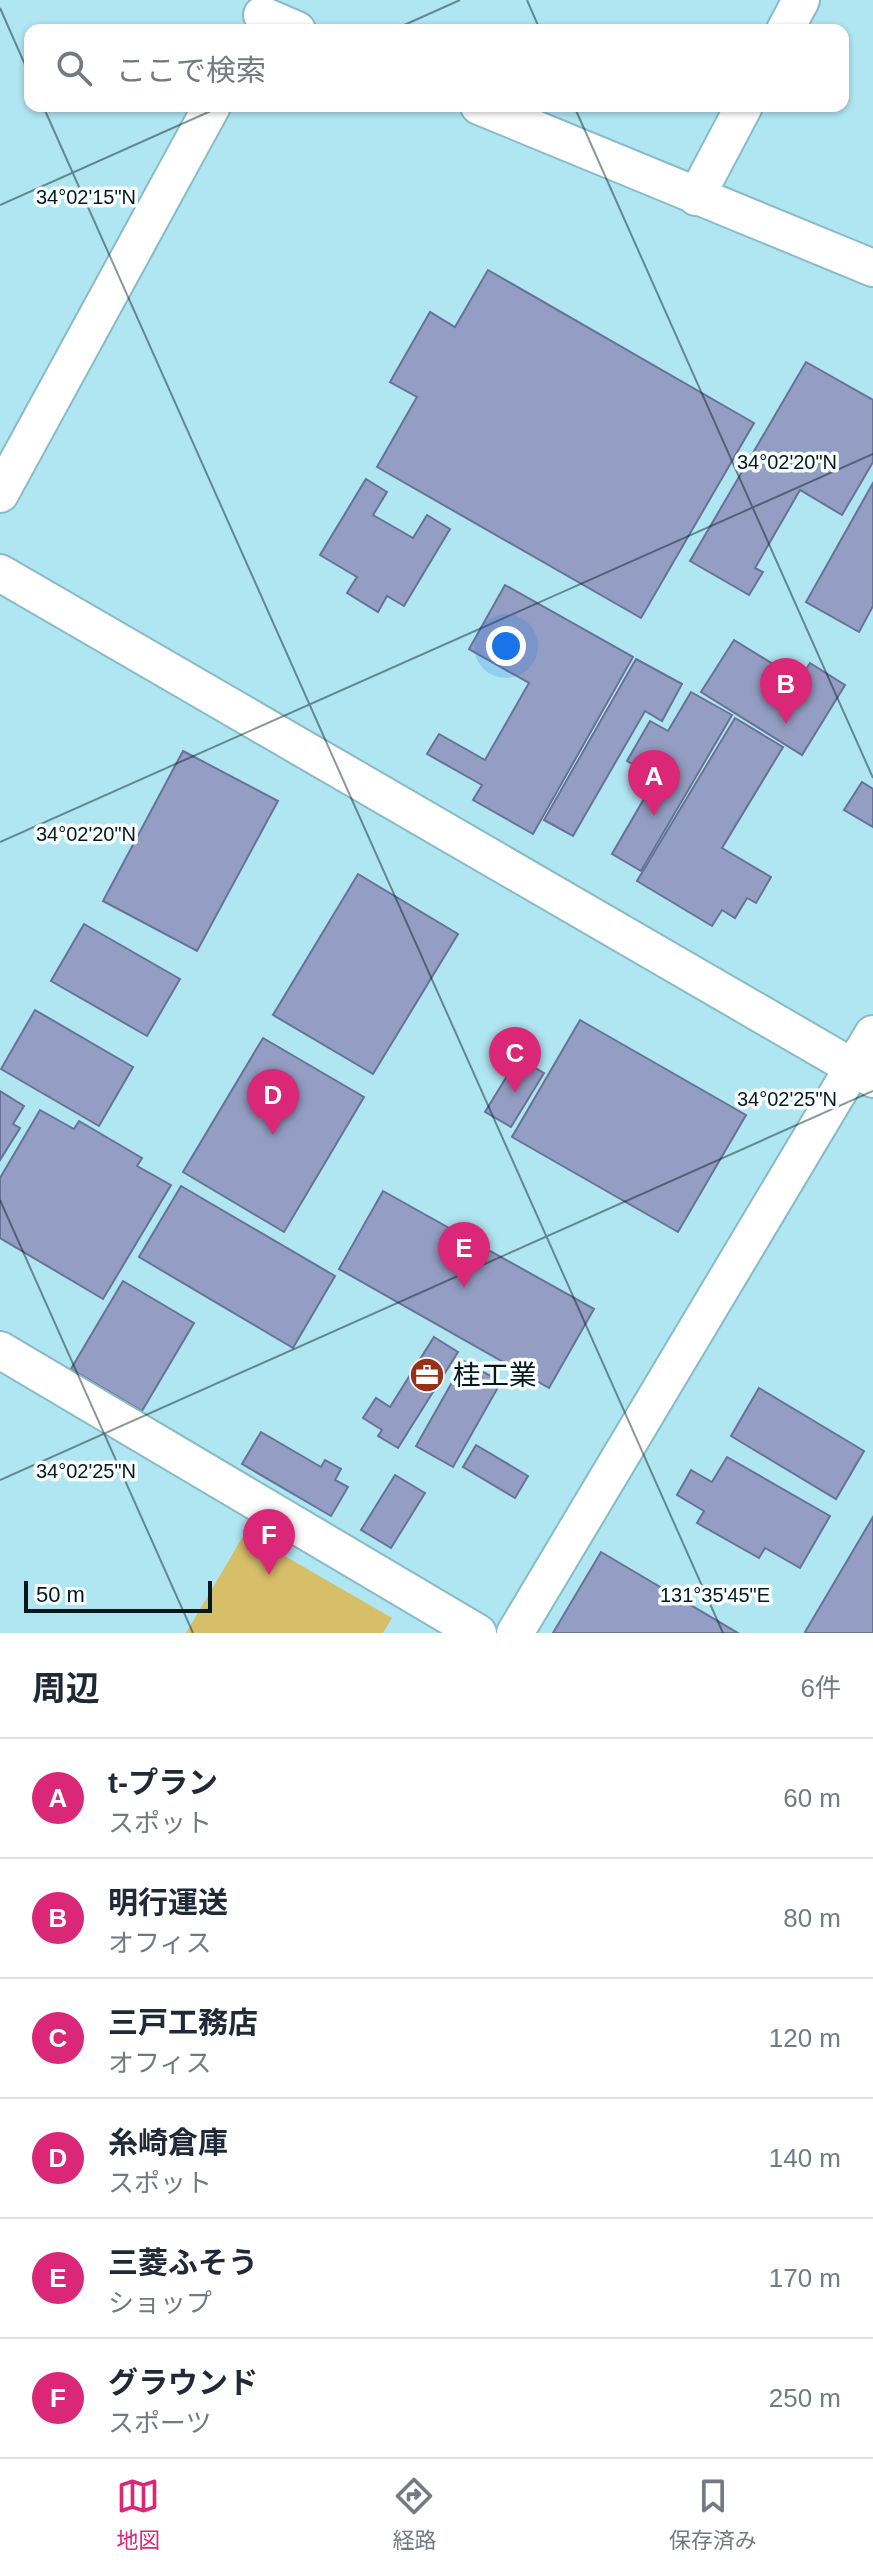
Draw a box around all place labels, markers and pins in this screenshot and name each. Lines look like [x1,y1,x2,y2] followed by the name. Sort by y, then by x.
[760,658,812,724] pin: B
[628,750,680,816] pin: A
[489,1027,541,1093] pin: C
[247,1069,299,1135] pin: D
[438,1222,490,1288] pin: E
[408,1356,446,1394] office icon: 桂工業
[453,1360,537,1391] place label: 桂工業
[243,1509,295,1575] pin: F

